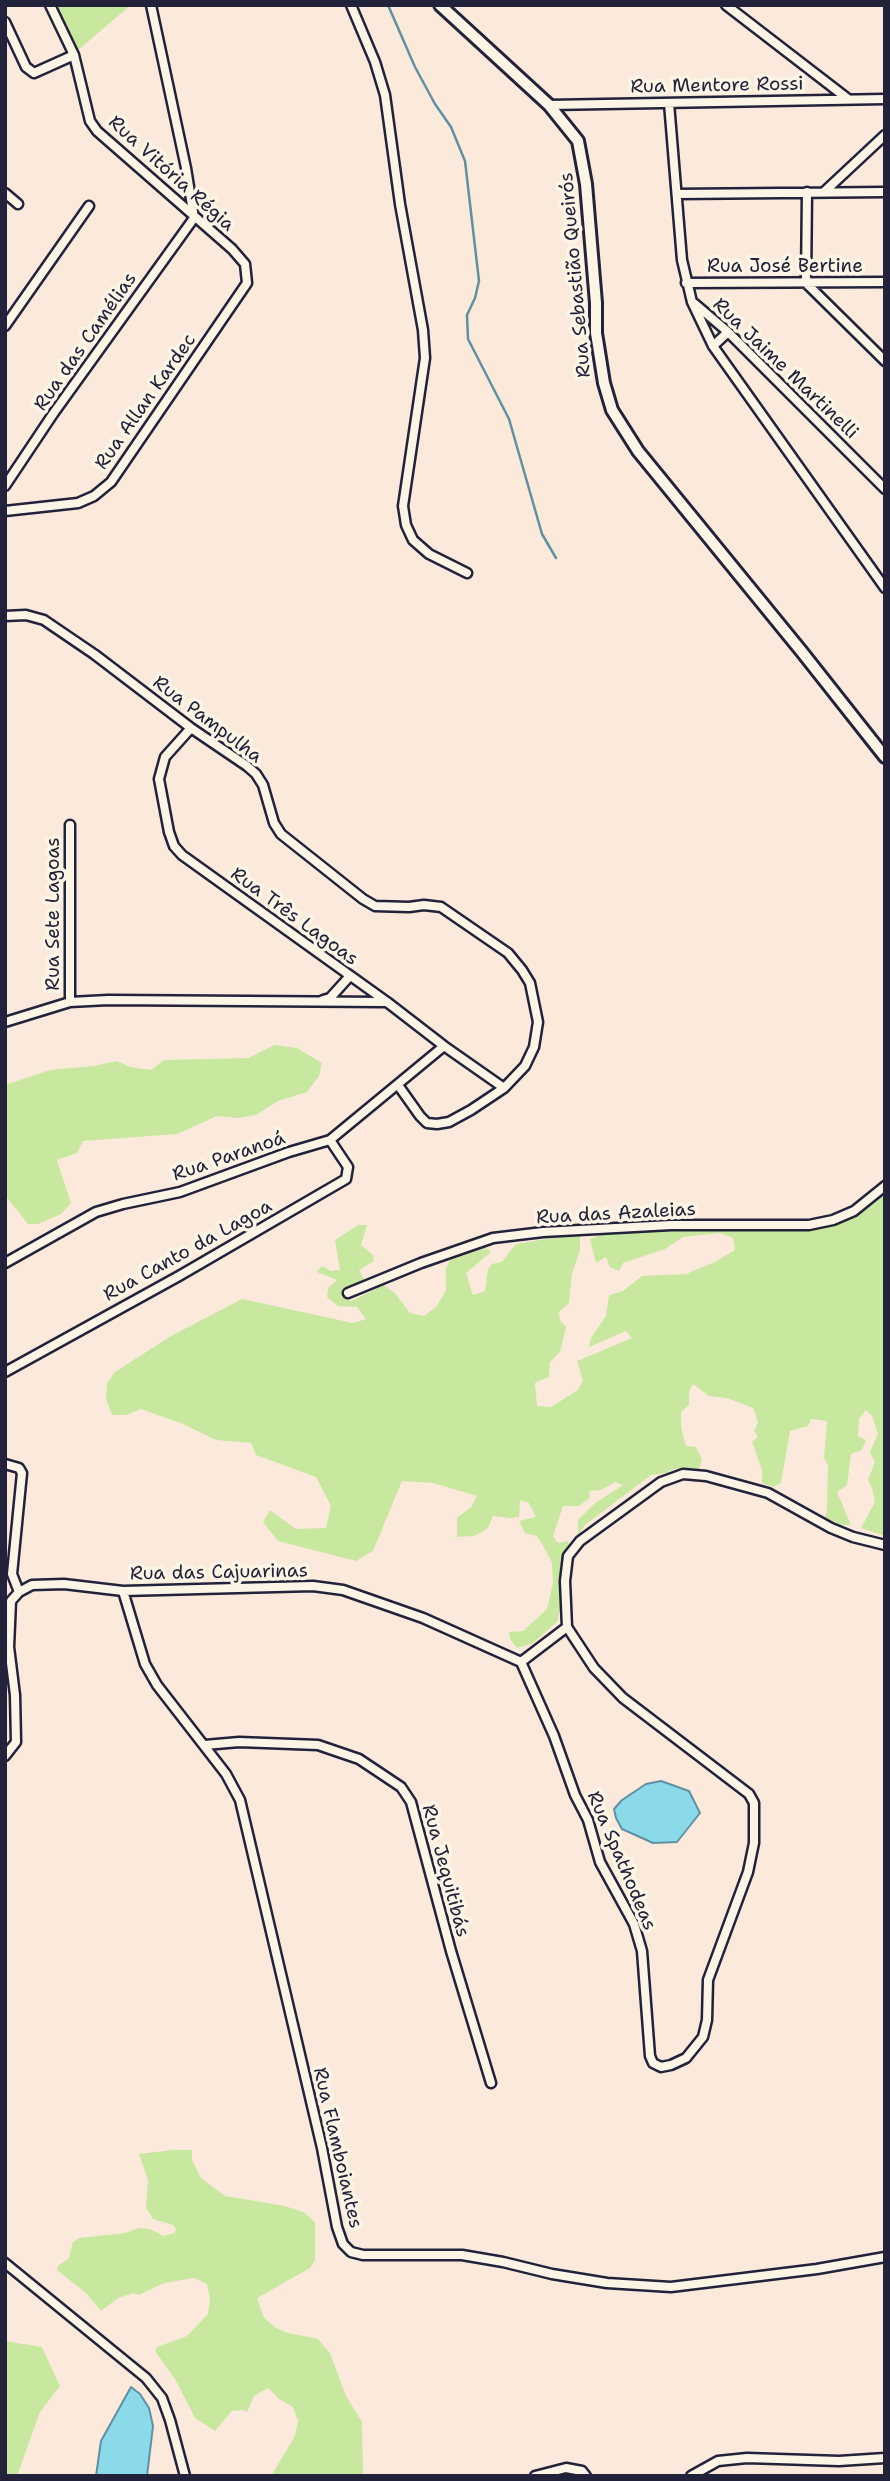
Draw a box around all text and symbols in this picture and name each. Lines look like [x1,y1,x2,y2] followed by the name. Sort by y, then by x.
[630,73,804,99] street label: Rua Mentore Rossi
[103,111,239,237] street label: Rua Vitória Régia
[556,171,596,379] street label: Rua Sebastião Queirós
[707,256,863,278] street label: Rua José Bertine
[30,268,142,416] street label: Rua das Camélias
[708,294,862,444] street label: Rua Jaime Martinelli
[91,330,201,474] street label: Rua Allan Kardec
[148,671,266,769] street label: Rua Pampulha
[43,837,65,991] street label: Rua Sete Lagoas
[226,863,362,971] street label: Rua Três Lagoas
[170,1127,288,1187] street label: Rua Paranoá
[100,1195,276,1307] street label: Rua Canto da Lagoa
[536,1198,696,1230] street label: Rua das Azaleias
[130,1560,308,1586] street label: Rua das Cajuarinas
[581,1788,661,1934] street label: Rua Spathodeas
[416,1802,474,1940] street label: Rua Jequitibás
[307,2065,367,2231] street label: Rua Flamboiantes

